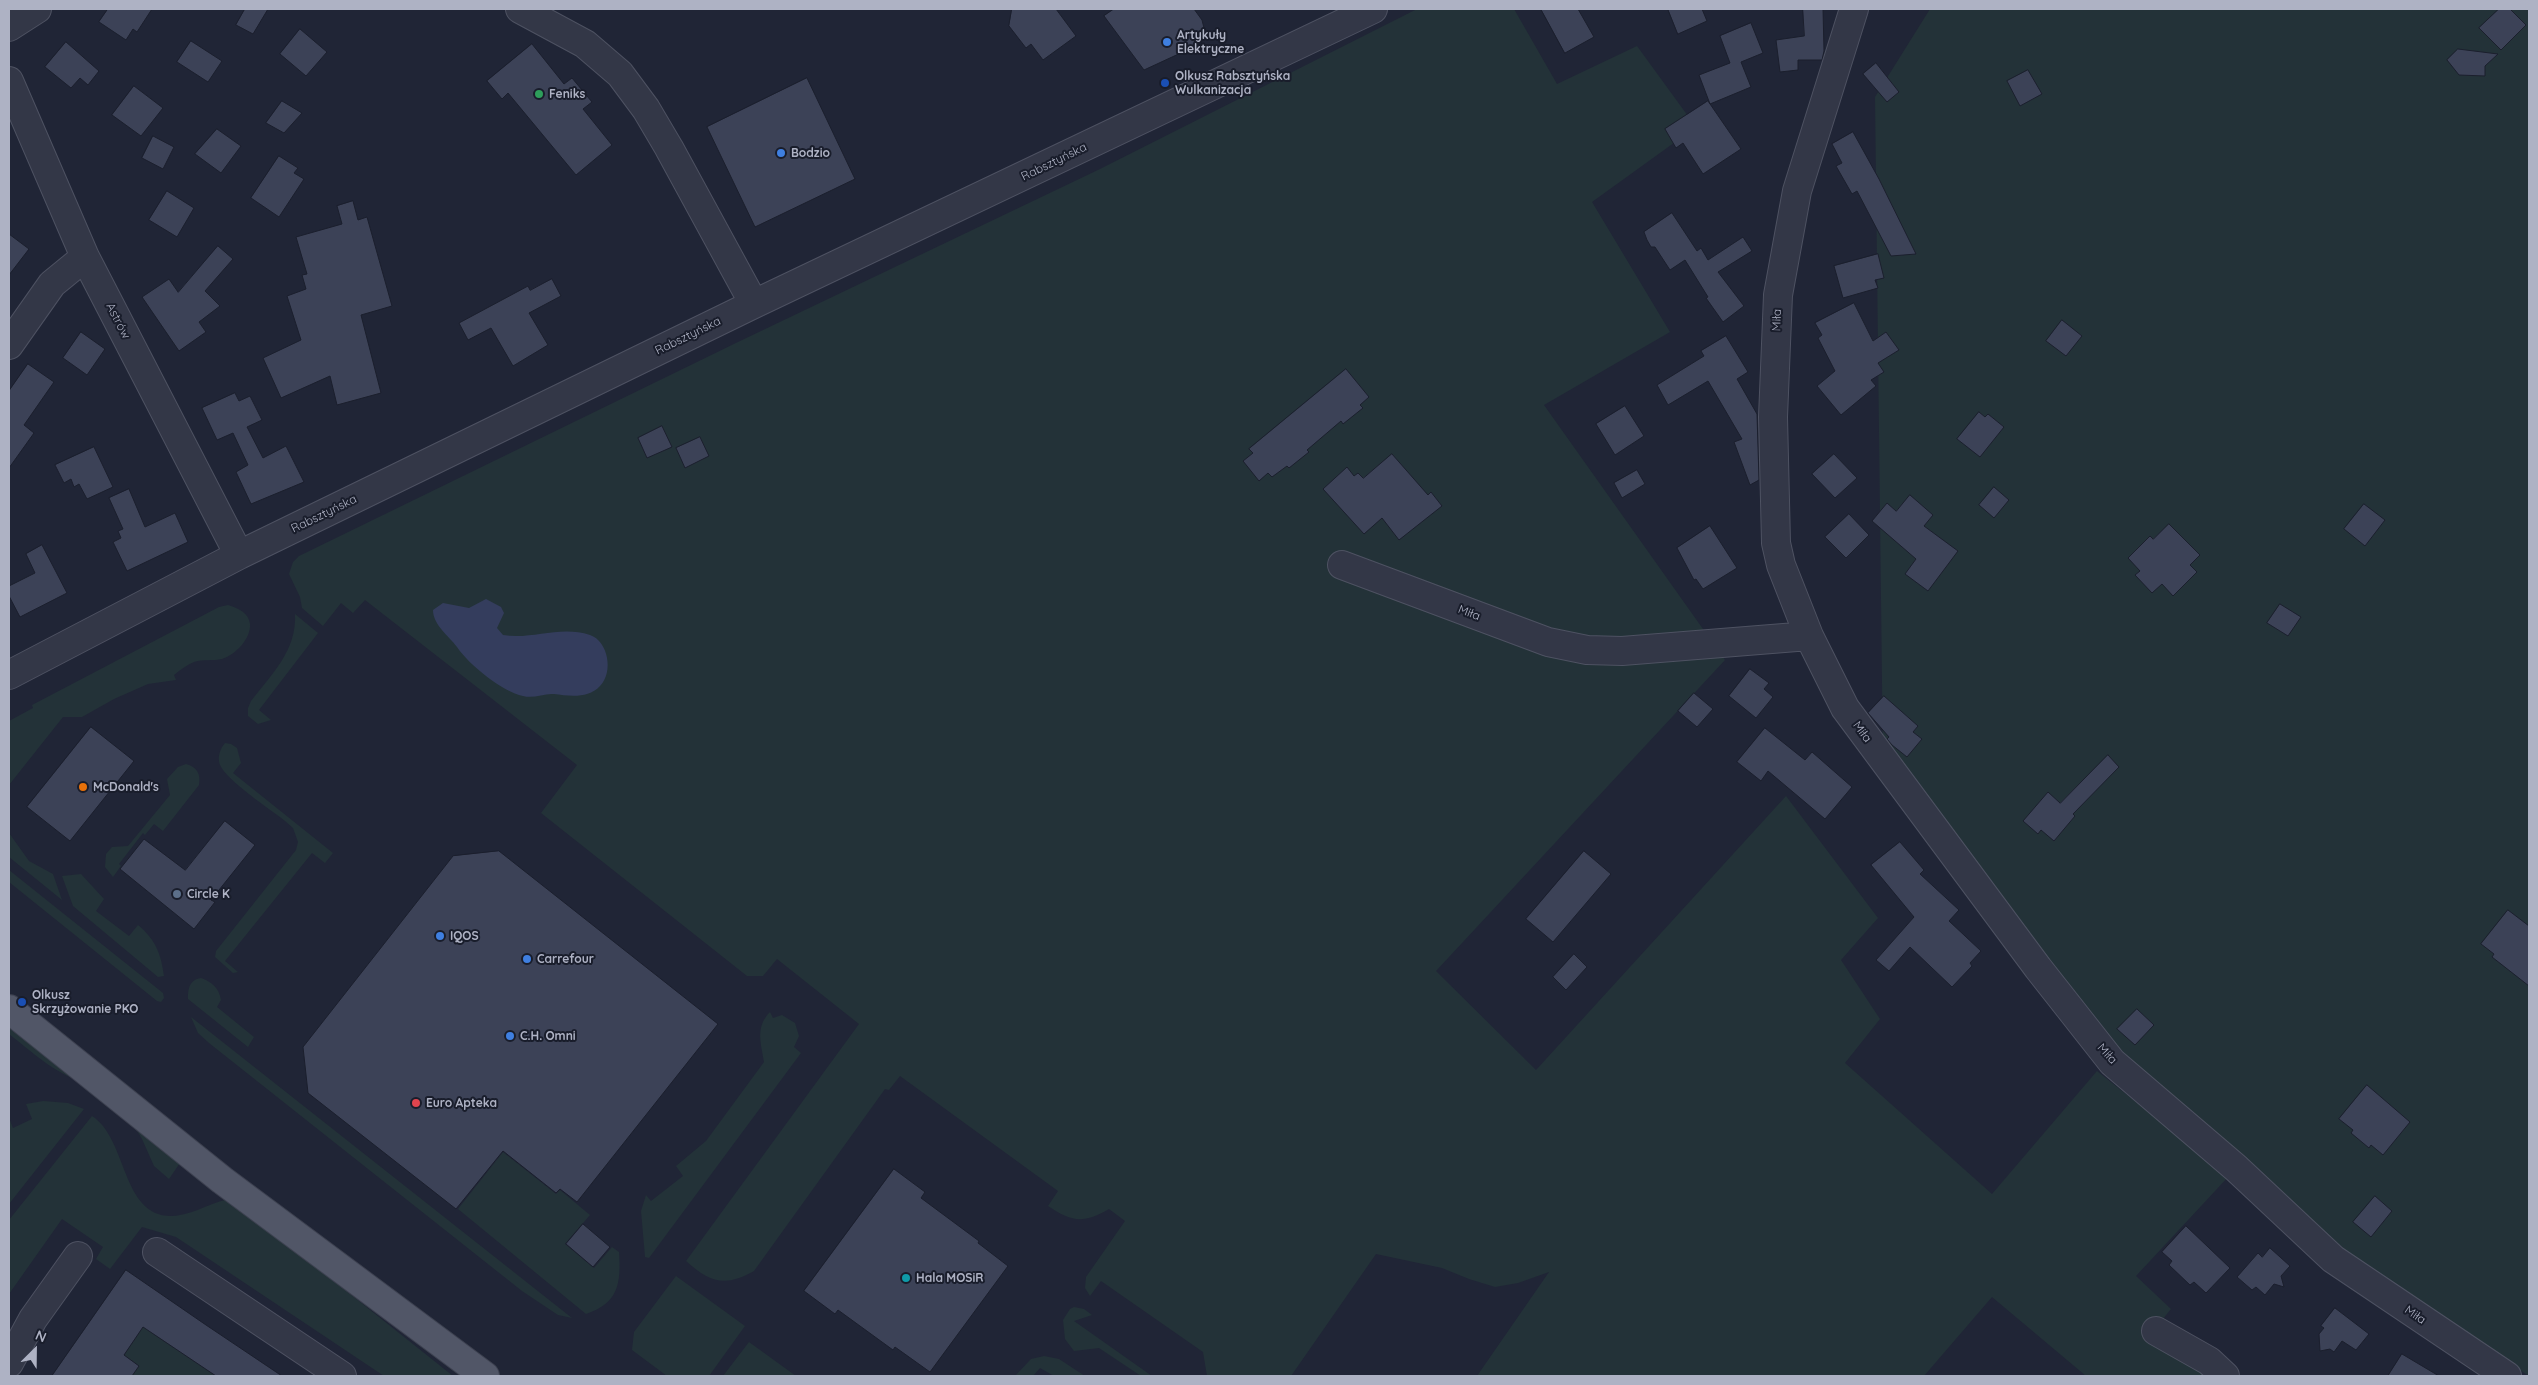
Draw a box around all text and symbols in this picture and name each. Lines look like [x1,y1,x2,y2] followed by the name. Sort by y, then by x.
[1177,28,1244,56] place label: Artykuły Elektryczne
[1161,36,1173,48] marker: Artykuły Elektryczne
[1175,69,1290,97] place label: Olkusz Rabsztyńska Wulkanizacja
[1159,77,1171,89] marker: Olkusz Rabsztyńska Wulkanizacja
[549,87,585,101] place label: Feniks
[533,88,545,100] marker: Feniks
[1019,140,1089,184] street label: Rabsztyńska
[791,146,830,160] place label: Bodzio
[775,147,787,159] marker: Bodzio
[103,301,133,341] street label: Astrów
[1769,308,1785,332] street label: Miła
[653,314,723,358] street label: Rabsztyńska
[289,492,359,536] street label: Rabsztyńska
[1456,602,1482,624] street label: Miła
[1850,719,1874,745] street label: Miła
[93,780,159,794] place label: McDonald's
[77,781,89,793] marker: McDonald's
[187,887,230,901] place label: Circle K
[171,888,183,900] marker: Circle K
[450,929,479,943] place label: IQOS
[434,930,446,942] marker: IQOS
[537,952,594,966] place label: Carrefour
[521,953,533,965] marker: Carrefour
[32,988,138,1016] place label: Olkusz Skrzyżowanie PKO
[16,996,28,1008] marker: Olkusz Skrzyżowanie PKO
[520,1029,576,1043] place label: C.H. Omni
[504,1030,516,1042] marker: C.H. Omni
[2094,1041,2120,1067] street label: Miła
[426,1096,497,1110] place label: Euro Apteka
[410,1097,422,1109] marker: Euro Apteka
[916,1271,983,1285] place label: Hala MOSiR
[900,1272,912,1284] marker: Hala MOSiR
[2402,1303,2428,1327] street label: Miła
[10,1325,60,1375] north arrow
[33,1326,49,1346] text: N

